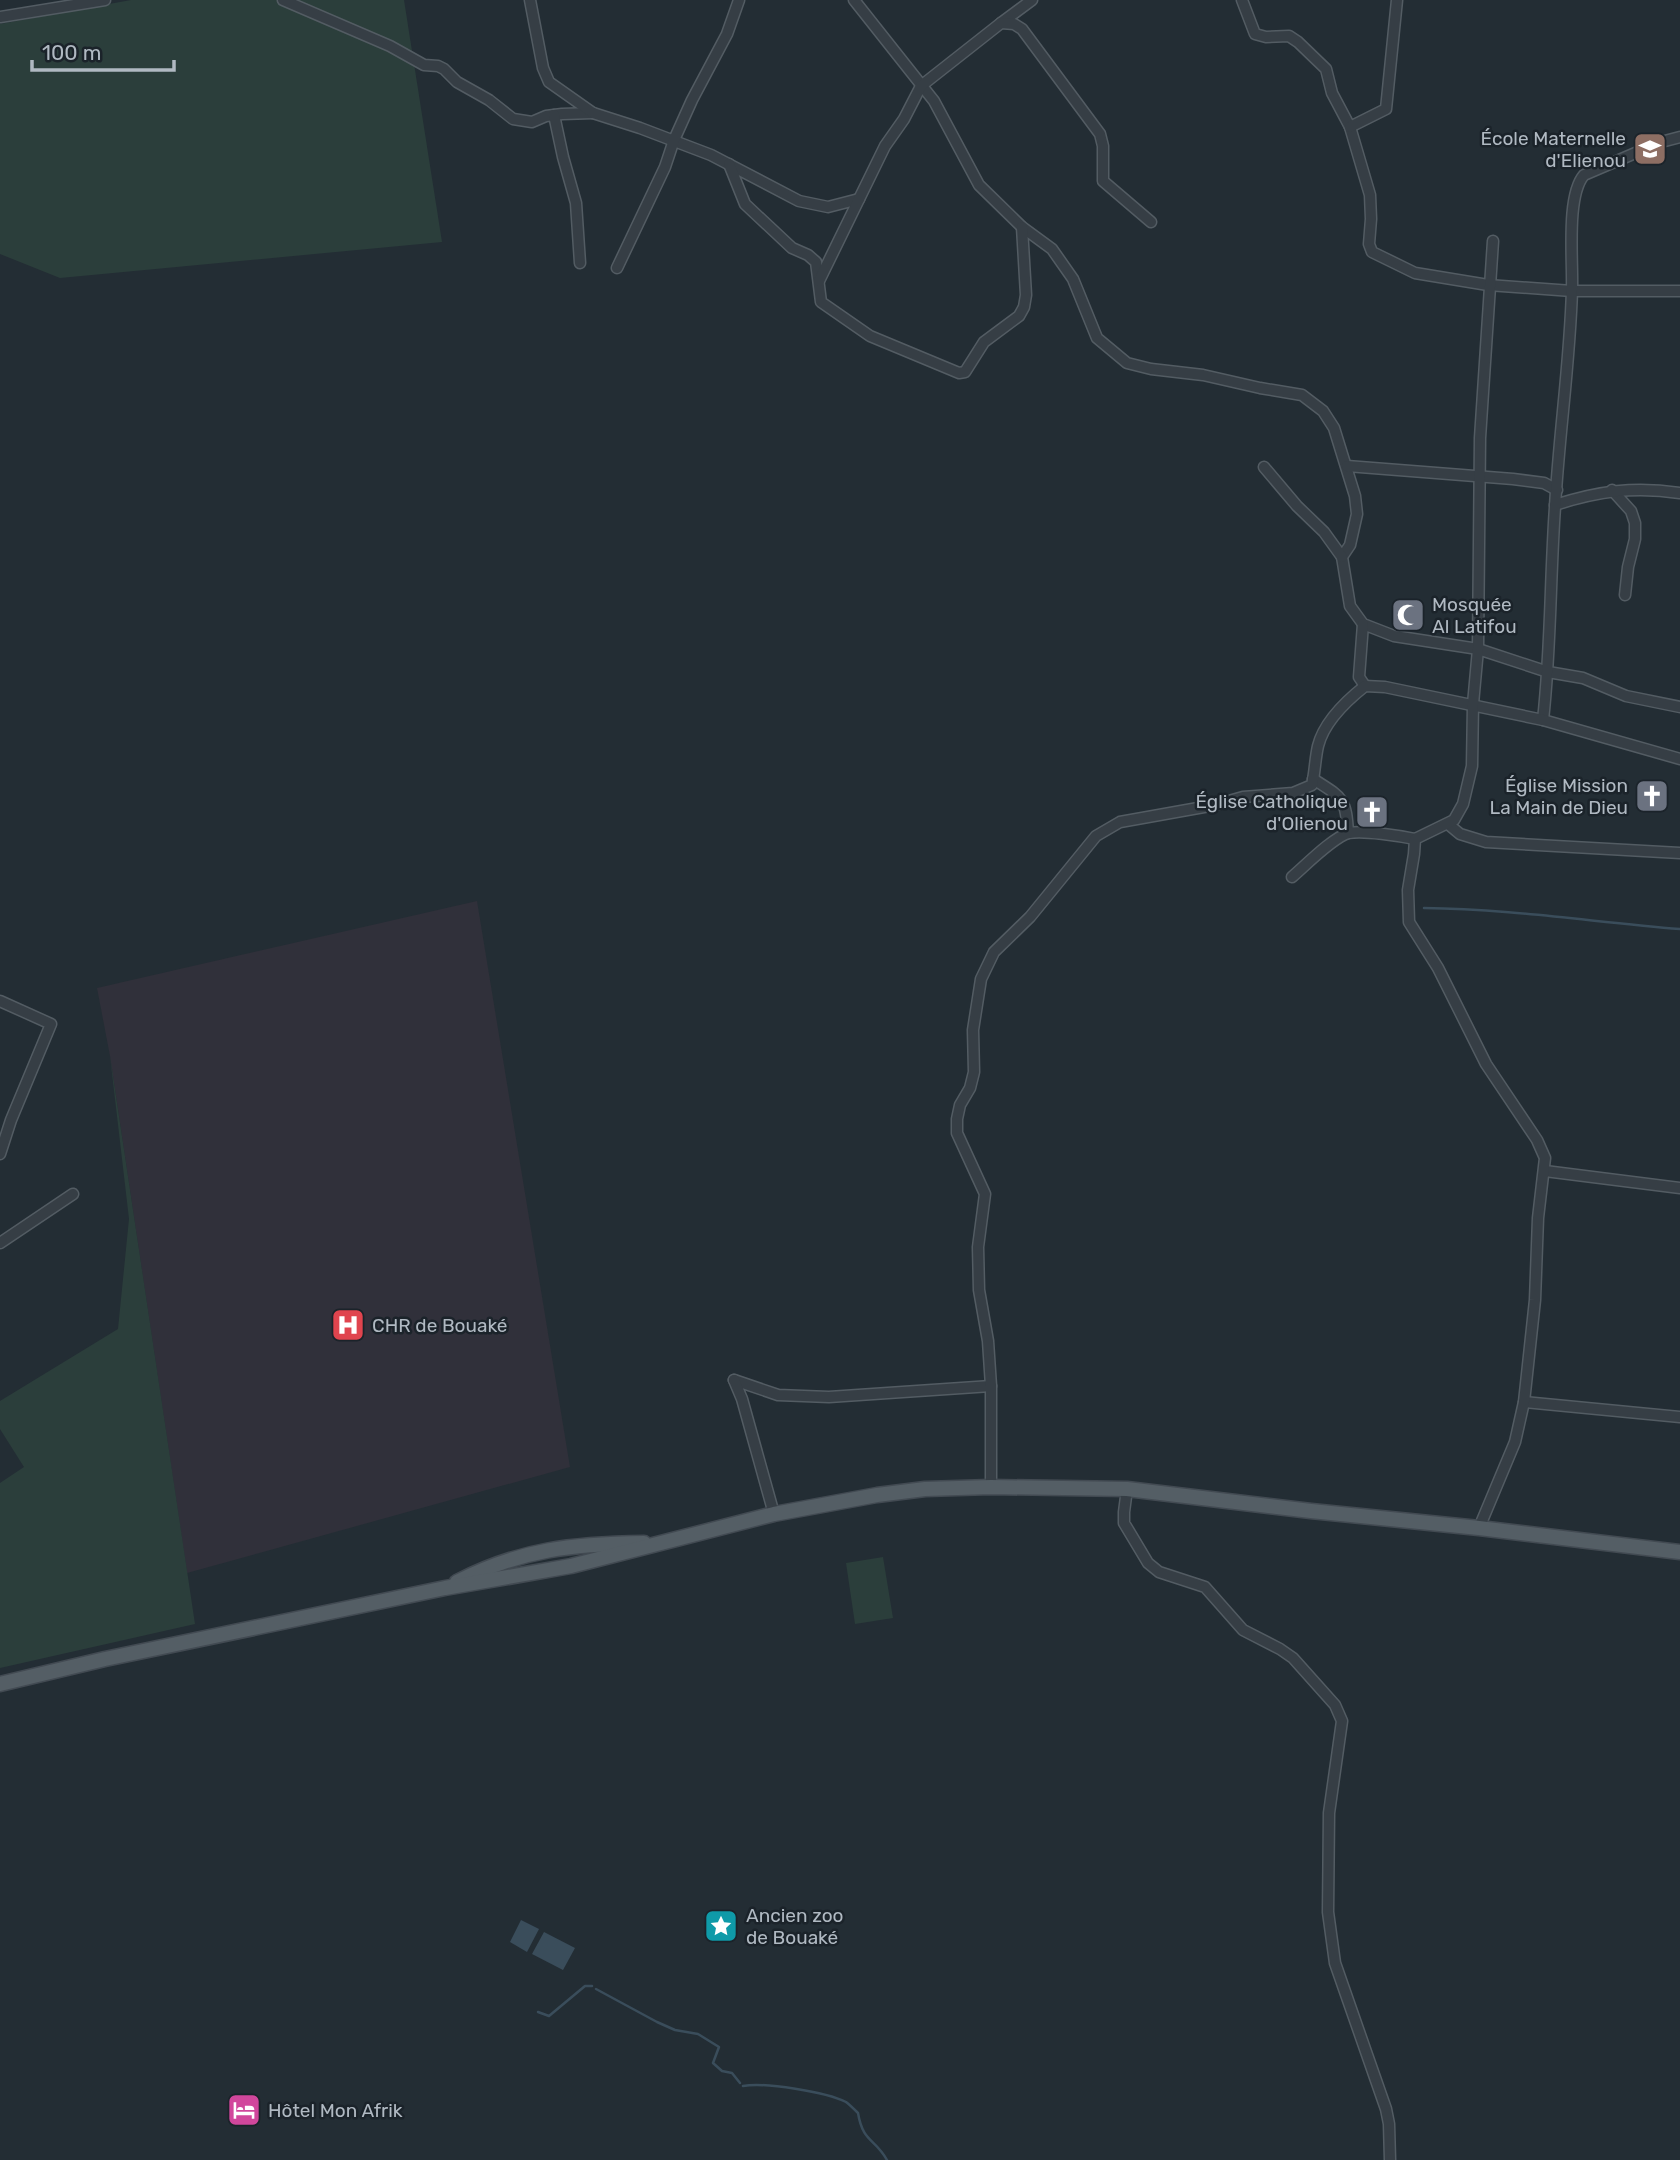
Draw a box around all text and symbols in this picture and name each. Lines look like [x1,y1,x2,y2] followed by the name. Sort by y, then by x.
[32,28,173,72] scale bar
[42,40,101,65] text: 100 m
[1480,127,1626,172] place label: École Maternelle d'Elienou
[1631,130,1669,168] school or university icon: École Maternelle d'Elienou
[1432,593,1517,638] place label: Mosquée Al Latifou
[1389,596,1427,634] mosque icon: Mosquée Al Latifou
[1489,774,1628,819] place label: Église Mission La Main de Dieu
[1633,777,1671,815] church icon: Église Mission La Main de Dieu
[1195,790,1348,835] place label: Église Catholique d'Olienou
[1353,793,1391,831] church icon: Église Catholique d'Olienou
[329,1306,367,1344] hospital icon: CHR de Bouaké
[372,1314,507,1337] place label: CHR de Bouaké
[746,1904,844,1949] place label: Ancien zoo de Bouaké
[702,1907,740,1945] place icon: Ancien zoo de Bouaké
[225,2091,263,2129] hotel icon: Hôtel Mon Afrik
[268,2099,403,2122] place label: Hôtel Mon Afrik

